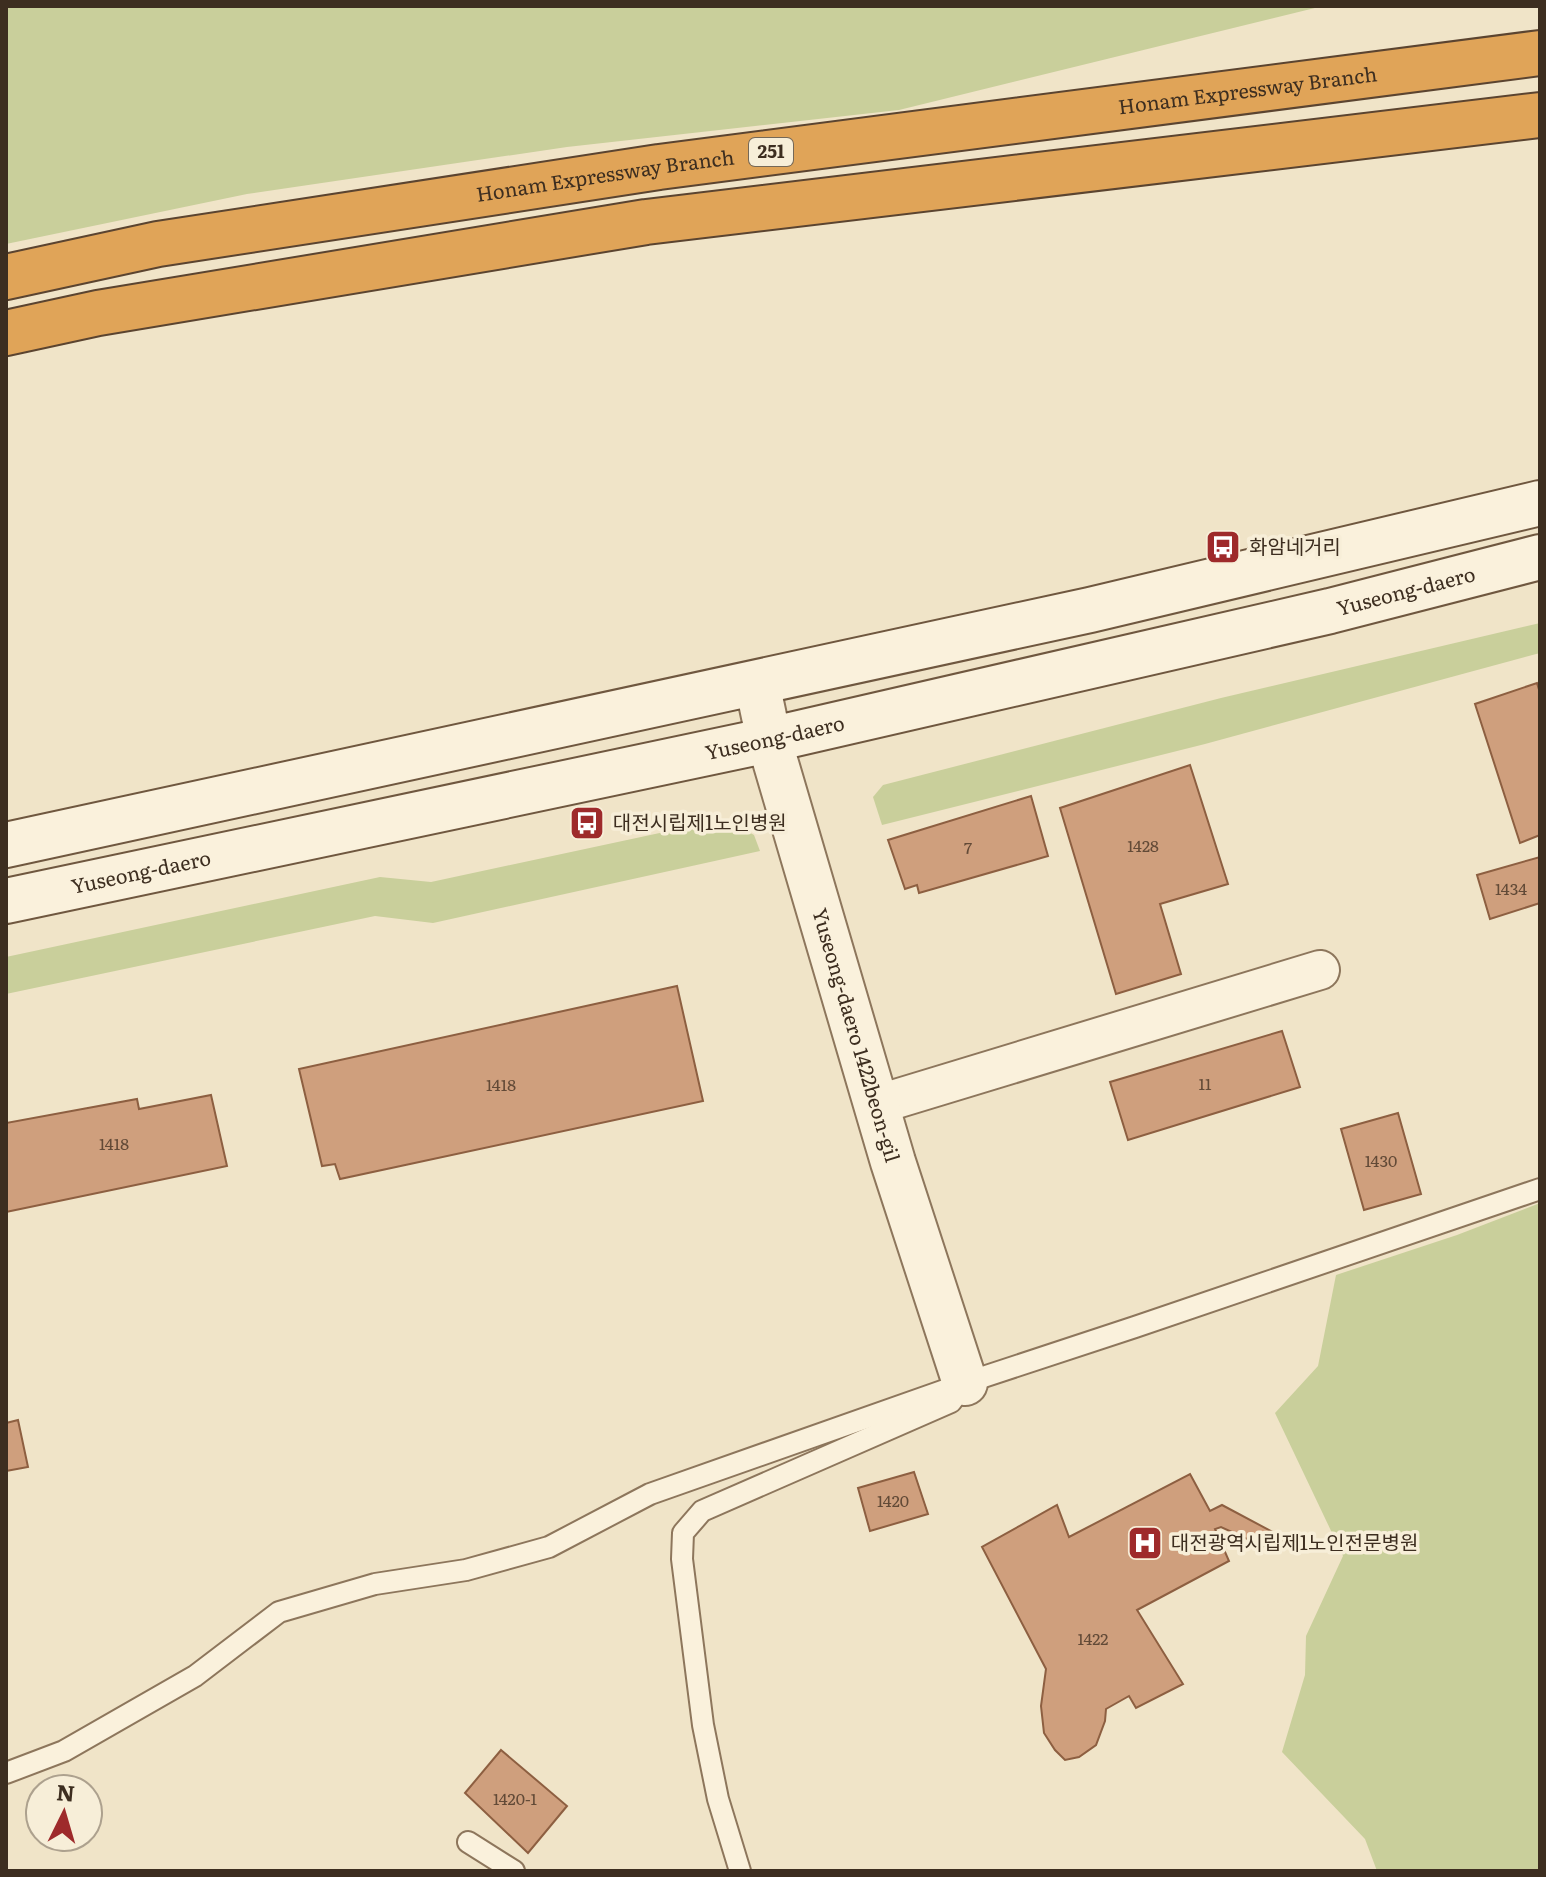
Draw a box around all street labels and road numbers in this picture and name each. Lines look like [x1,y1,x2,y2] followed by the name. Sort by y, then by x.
[1116,57,1379,120] street label: Honam Expressway Branch
[749,138,793,166] road number: 251
[474,140,736,208] street label: Honam Expressway Branch
[1333,557,1478,622] street label: Yuseong-daero
[702,706,847,766] street label: Yuseong-daero
[68,841,213,900] street label: Yuseong-daero
[806,904,909,1166] street label: Yuseong-daero 1422beon-gil

